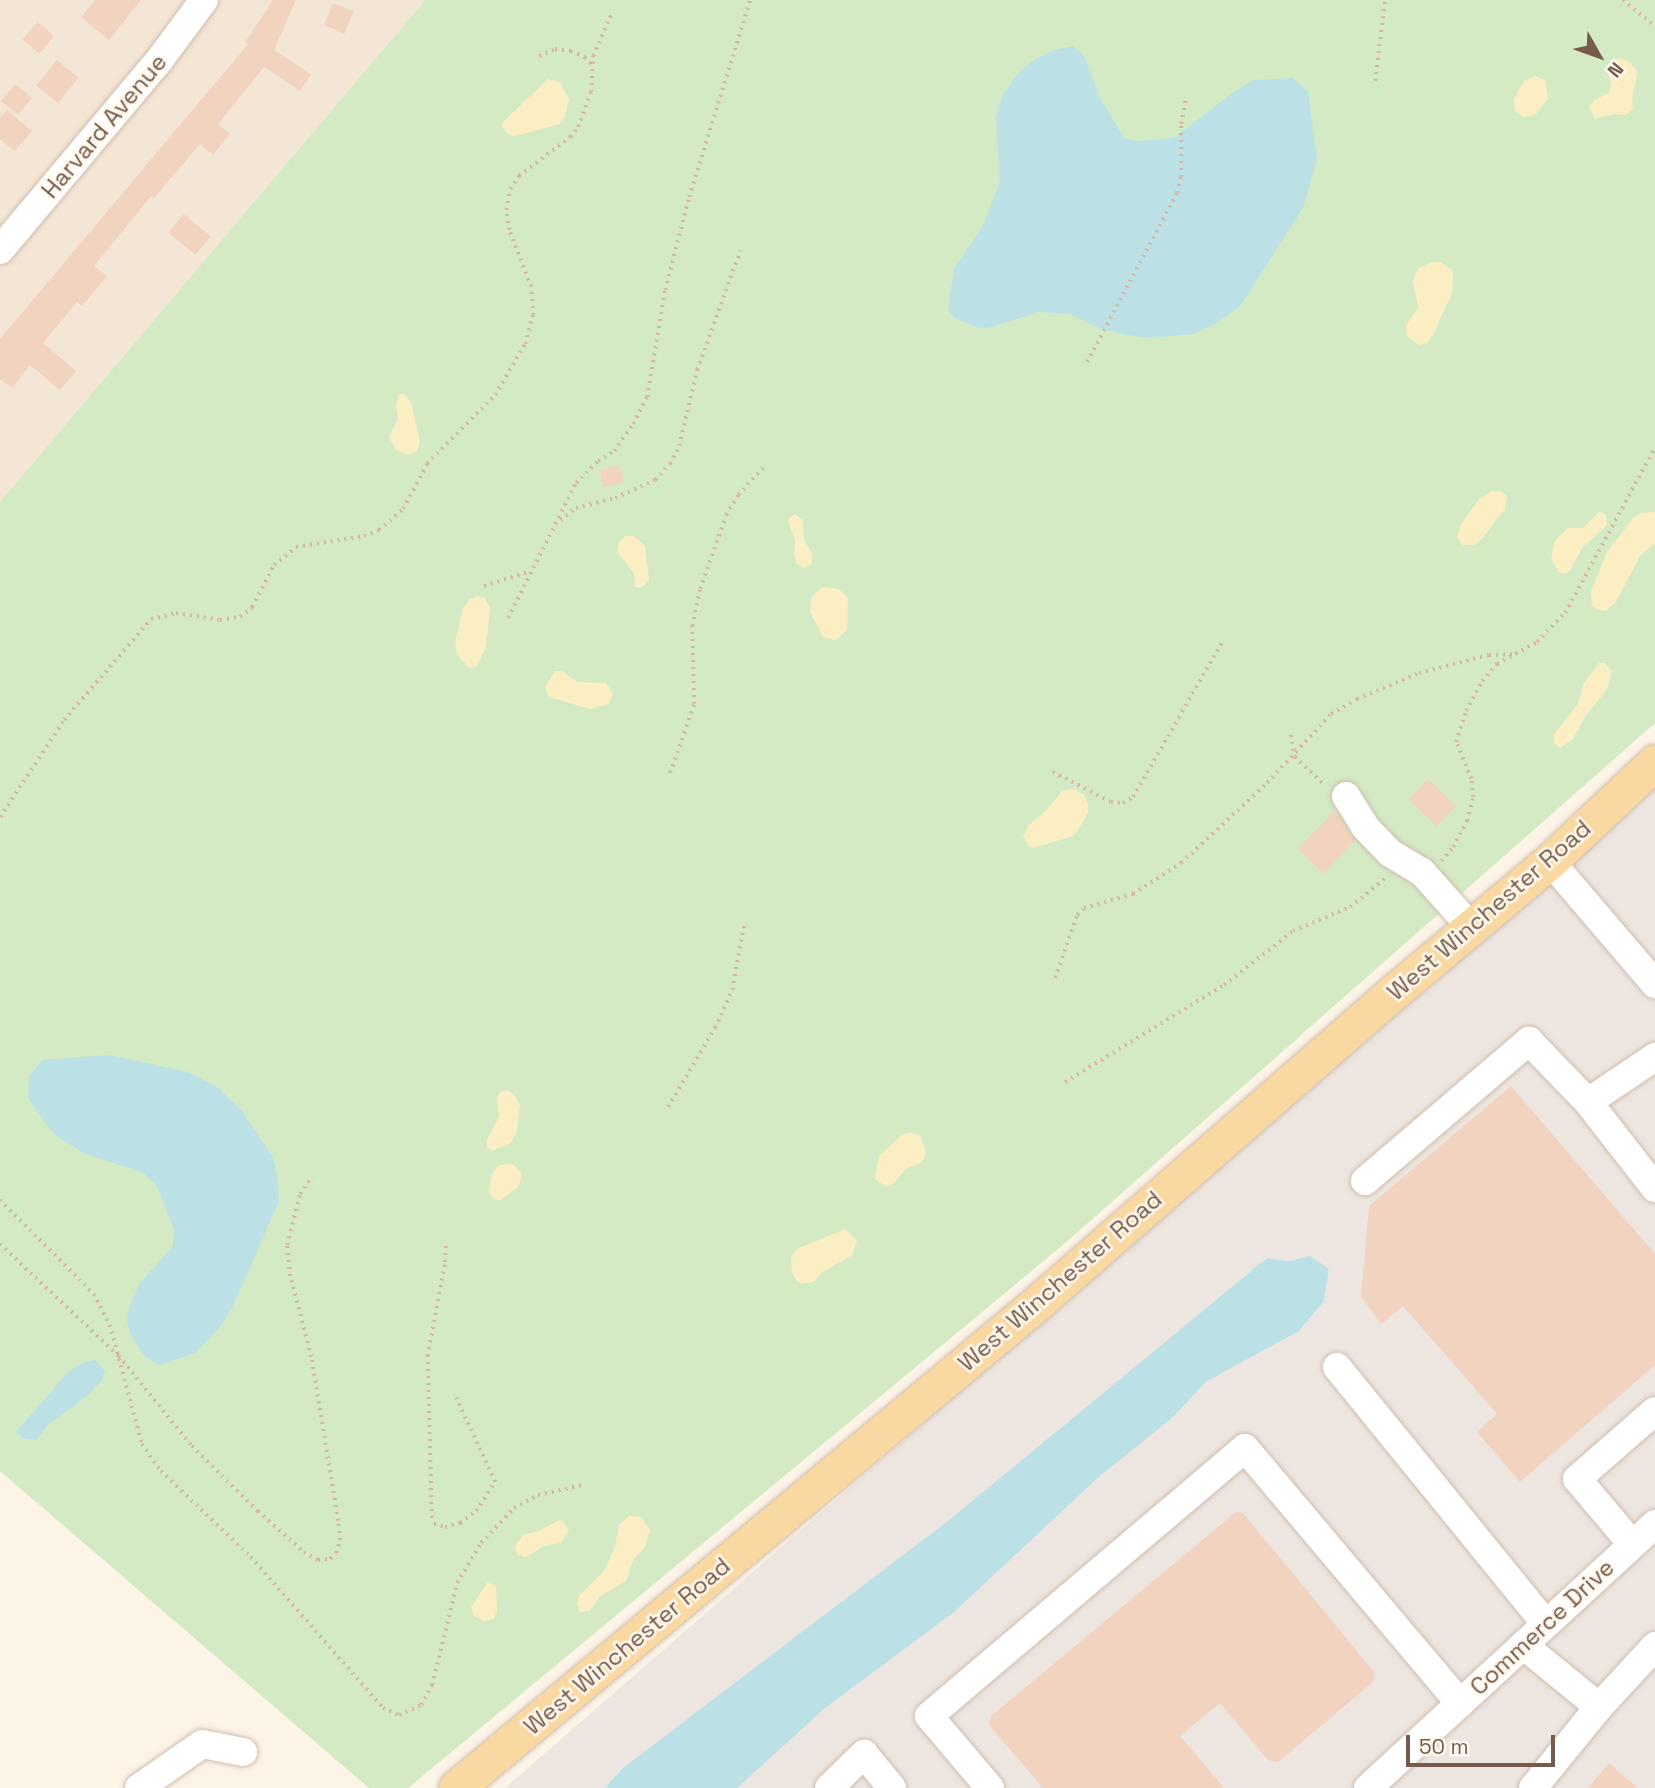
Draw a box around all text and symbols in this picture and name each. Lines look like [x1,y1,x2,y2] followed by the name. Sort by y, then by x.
[1564,21,1634,91] north arrow
[35,48,173,204] street label: Harvard Avenue
[1602,57,1629,83] text: N
[1381,814,1597,1006] street label: West Winchester Road
[952,1185,1168,1377] street label: West Winchester Road
[518,1551,736,1741] street label: West Winchester Road
[1464,1553,1620,1701] street label: Commerce Drive
[1410,1722,1559,1766] scale bar
[1419,1733,1469,1760] text: 50 m

